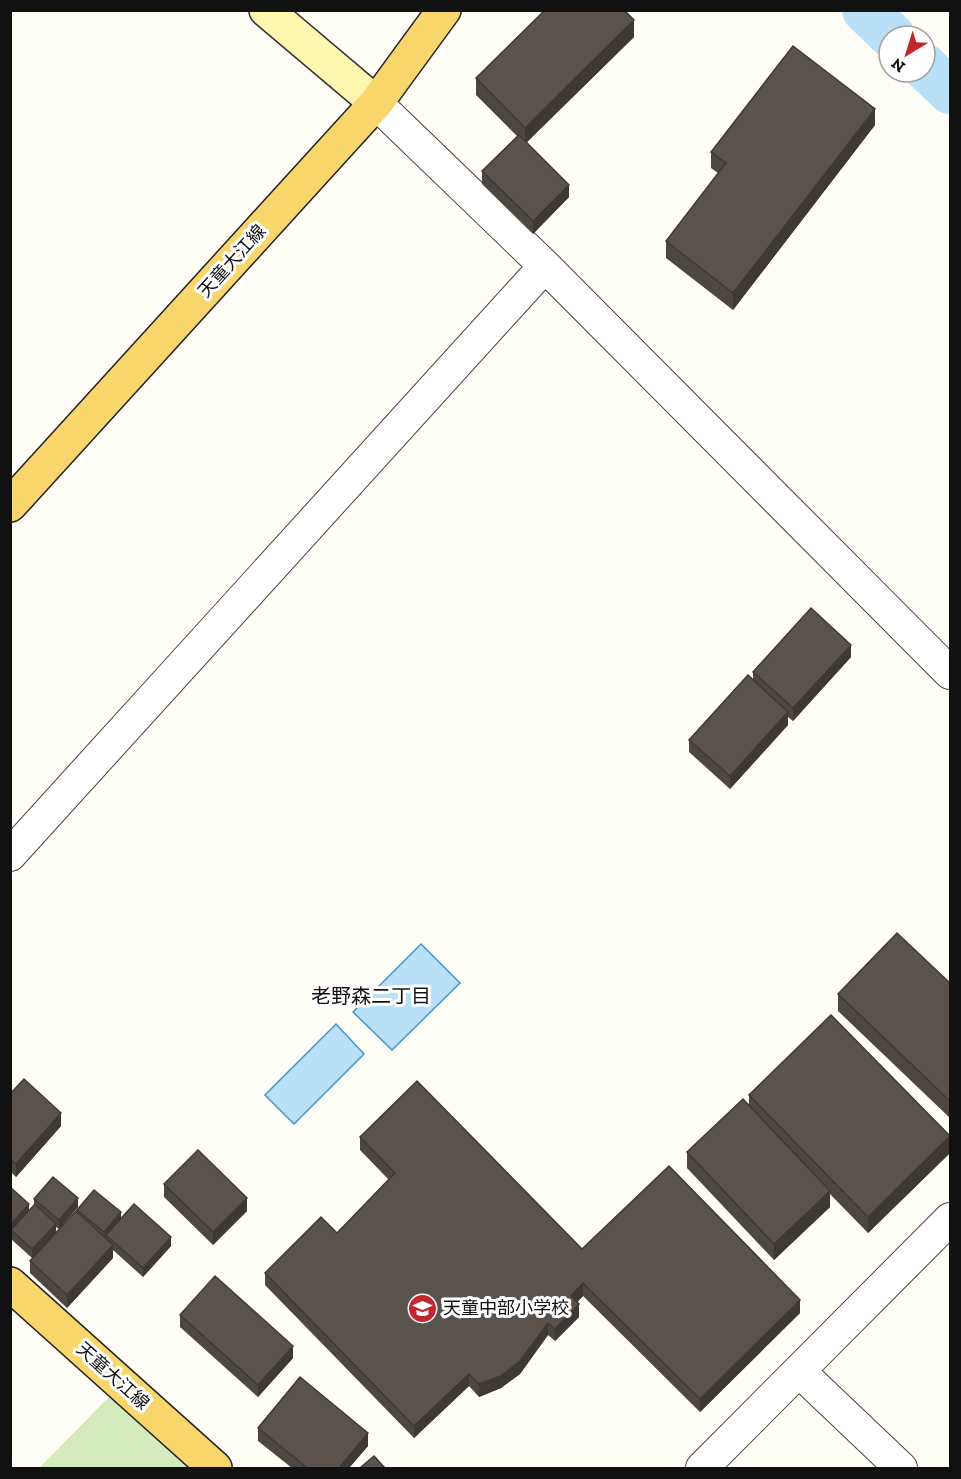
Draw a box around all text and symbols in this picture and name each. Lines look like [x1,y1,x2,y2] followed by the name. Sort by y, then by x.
[877,24,937,84] north arrow
[887,54,909,77] text: N
[194,220,270,302] street label: 天童大江線
[311,984,431,1008] district label: 老野森二丁目
[406,1292,438,1324] school or university icon: 天童中部小学校
[443,1297,569,1319] place label: 天童中部小学校
[72,1338,154,1414] street label: 天童大江線

